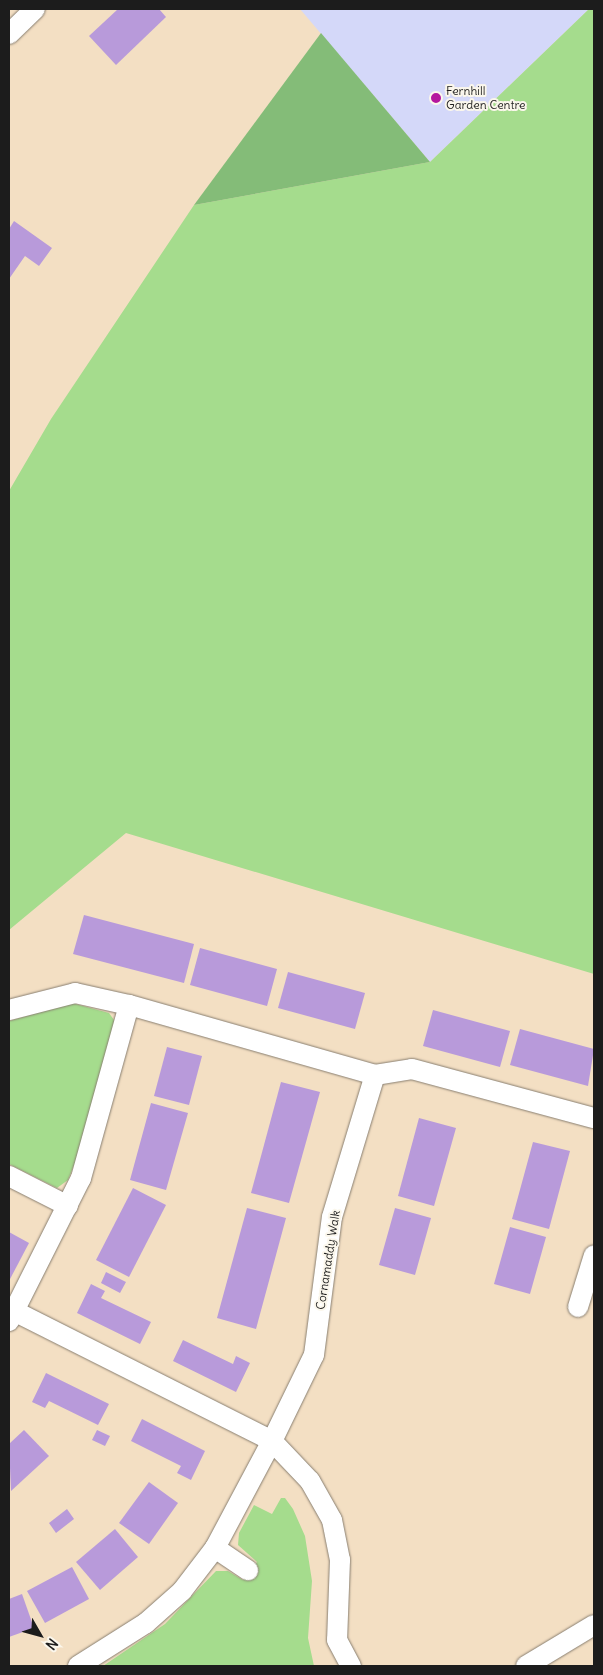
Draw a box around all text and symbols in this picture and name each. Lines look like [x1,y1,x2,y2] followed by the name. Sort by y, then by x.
[446,84,525,112] place label: Fernhill Garden Centre
[430,92,442,104] marker: Fernhill Garden Centre
[313,1209,343,1311] street label: Cornamaddy Walk
[15,1610,65,1660] north arrow
[42,1635,62,1654] text: N

